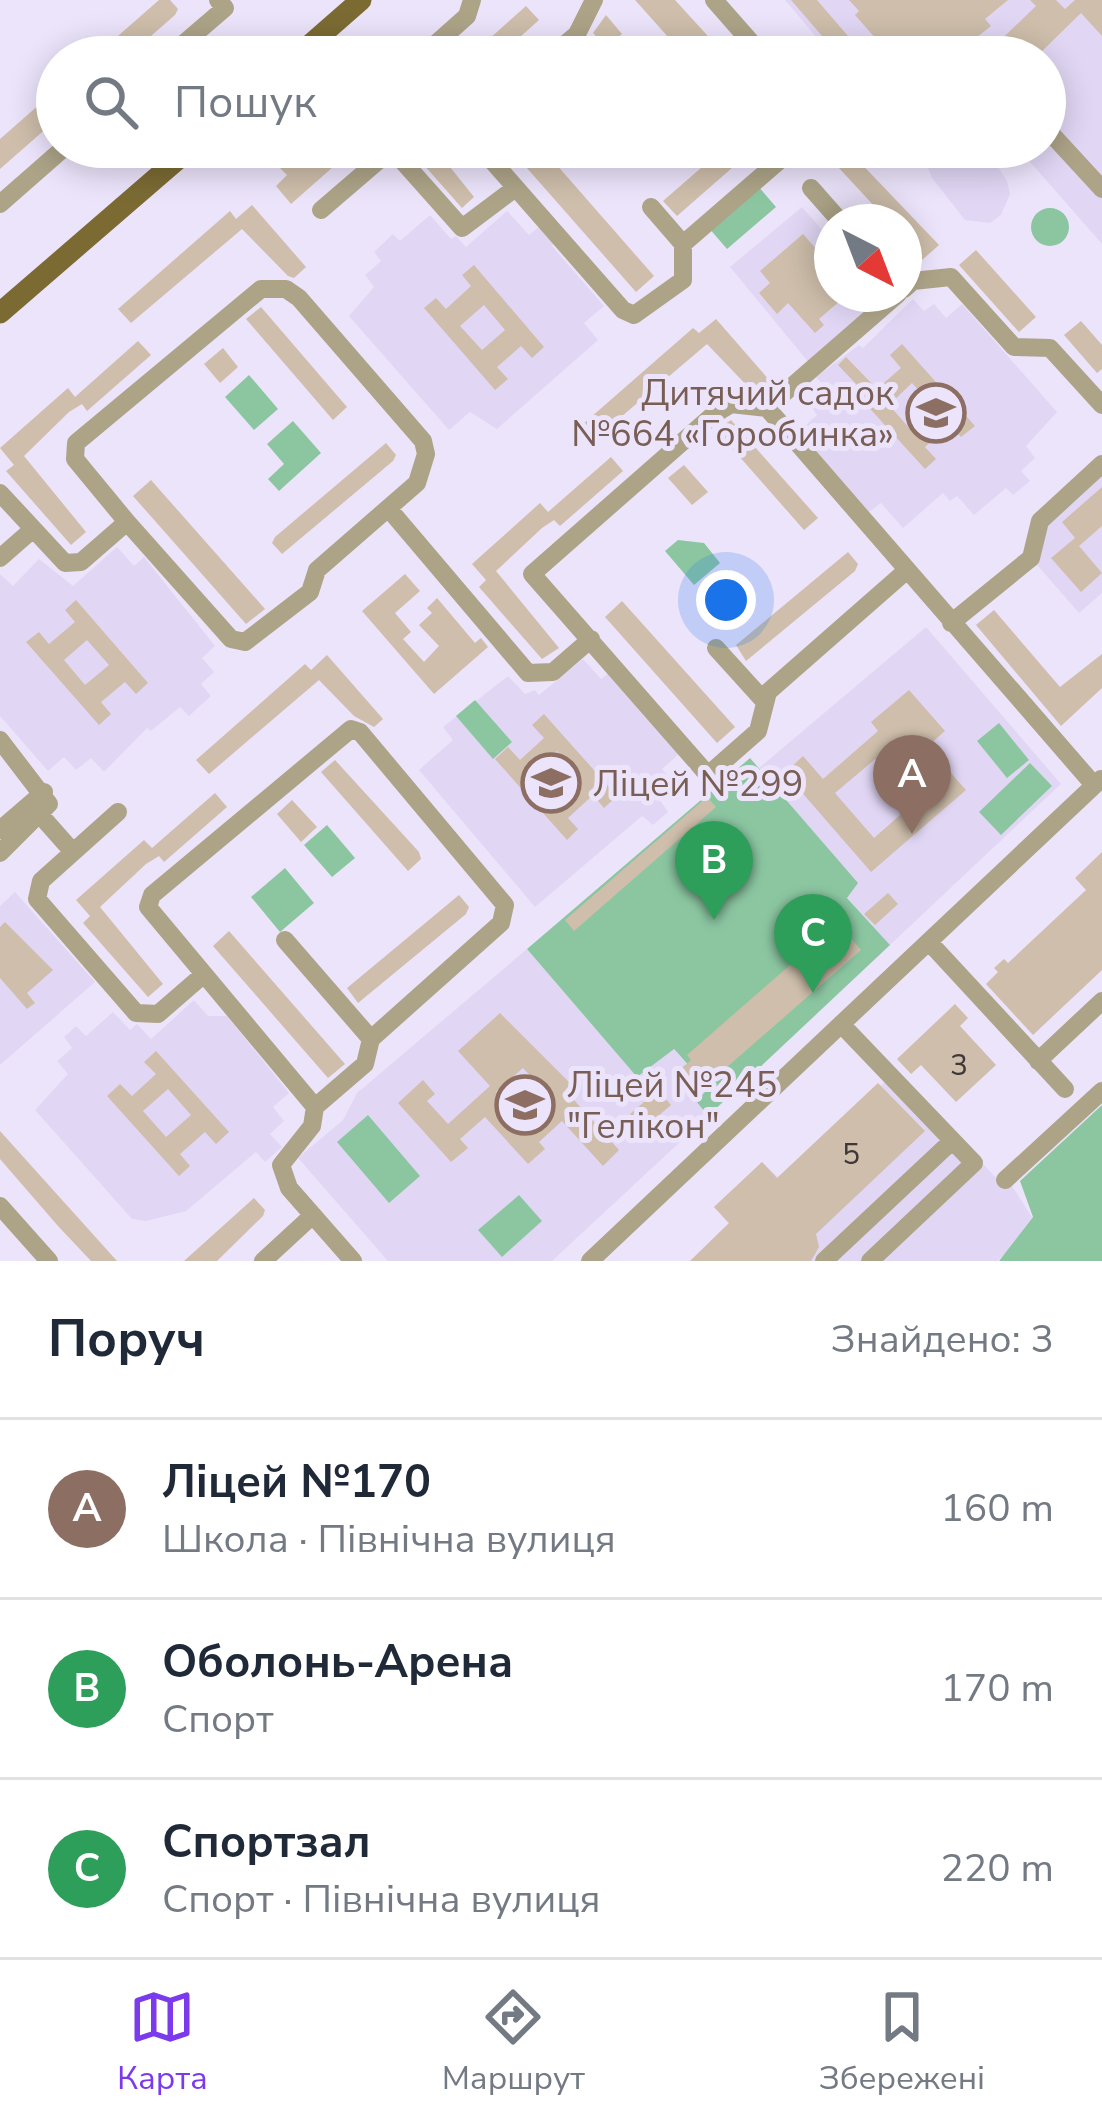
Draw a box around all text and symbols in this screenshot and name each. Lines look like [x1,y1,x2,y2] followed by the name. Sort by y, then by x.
[36,36,1066,168] search box
[78,69,144,135] icon: search
[174,72,317,133] text: Пошук
[814,204,922,312] north arrow
[571,369,894,459] place label: Дитячий садок №664 «Горобинка»
[905,382,967,444] school or university icon: Дитячий садок №664 «Горобинка»
[696,570,756,630] your location
[873,735,951,834] pin: A
[520,752,582,814] school or university icon: Ліцей №299
[593,760,803,809] place label: Ліцей №299
[675,821,753,920] pin: B
[774,894,852,993] pin: C
[950,1045,968,1086] house number: 3
[567,1061,777,1151] place label: Ліцей №245 "Гелікон"
[494,1074,556,1136] school or university icon: Ліцей №245 "Гелікон"
[842,1134,860,1175] house number: 5
[48,1304,205,1374] text: Поруч
[831,1313,1054,1366] text: Знайдено: 3
[162,1452,431,1513] text: Ліцей №170
[72,1482,102,1535] text: A
[940,1482,1054,1535] text: 160 m
[162,1513,616,1566] text: Школа · Північна вулиця
[162,1632,513,1693] text: Оболонь-Арена
[74,1662,100,1715] text: B
[940,1662,1054,1715] text: 170 m
[162,1693,274,1746] text: Спорт
[162,1812,371,1873] text: Спортзал
[74,1842,100,1895] text: C
[940,1842,1054,1895] text: 220 m
[162,1873,601,1926] text: Спорт · Північна вулиця
[117,1984,208,2101] tab: Карта
[442,1984,585,2101] tab: Маршрут
[819,1984,985,2101] tab: Збережені

